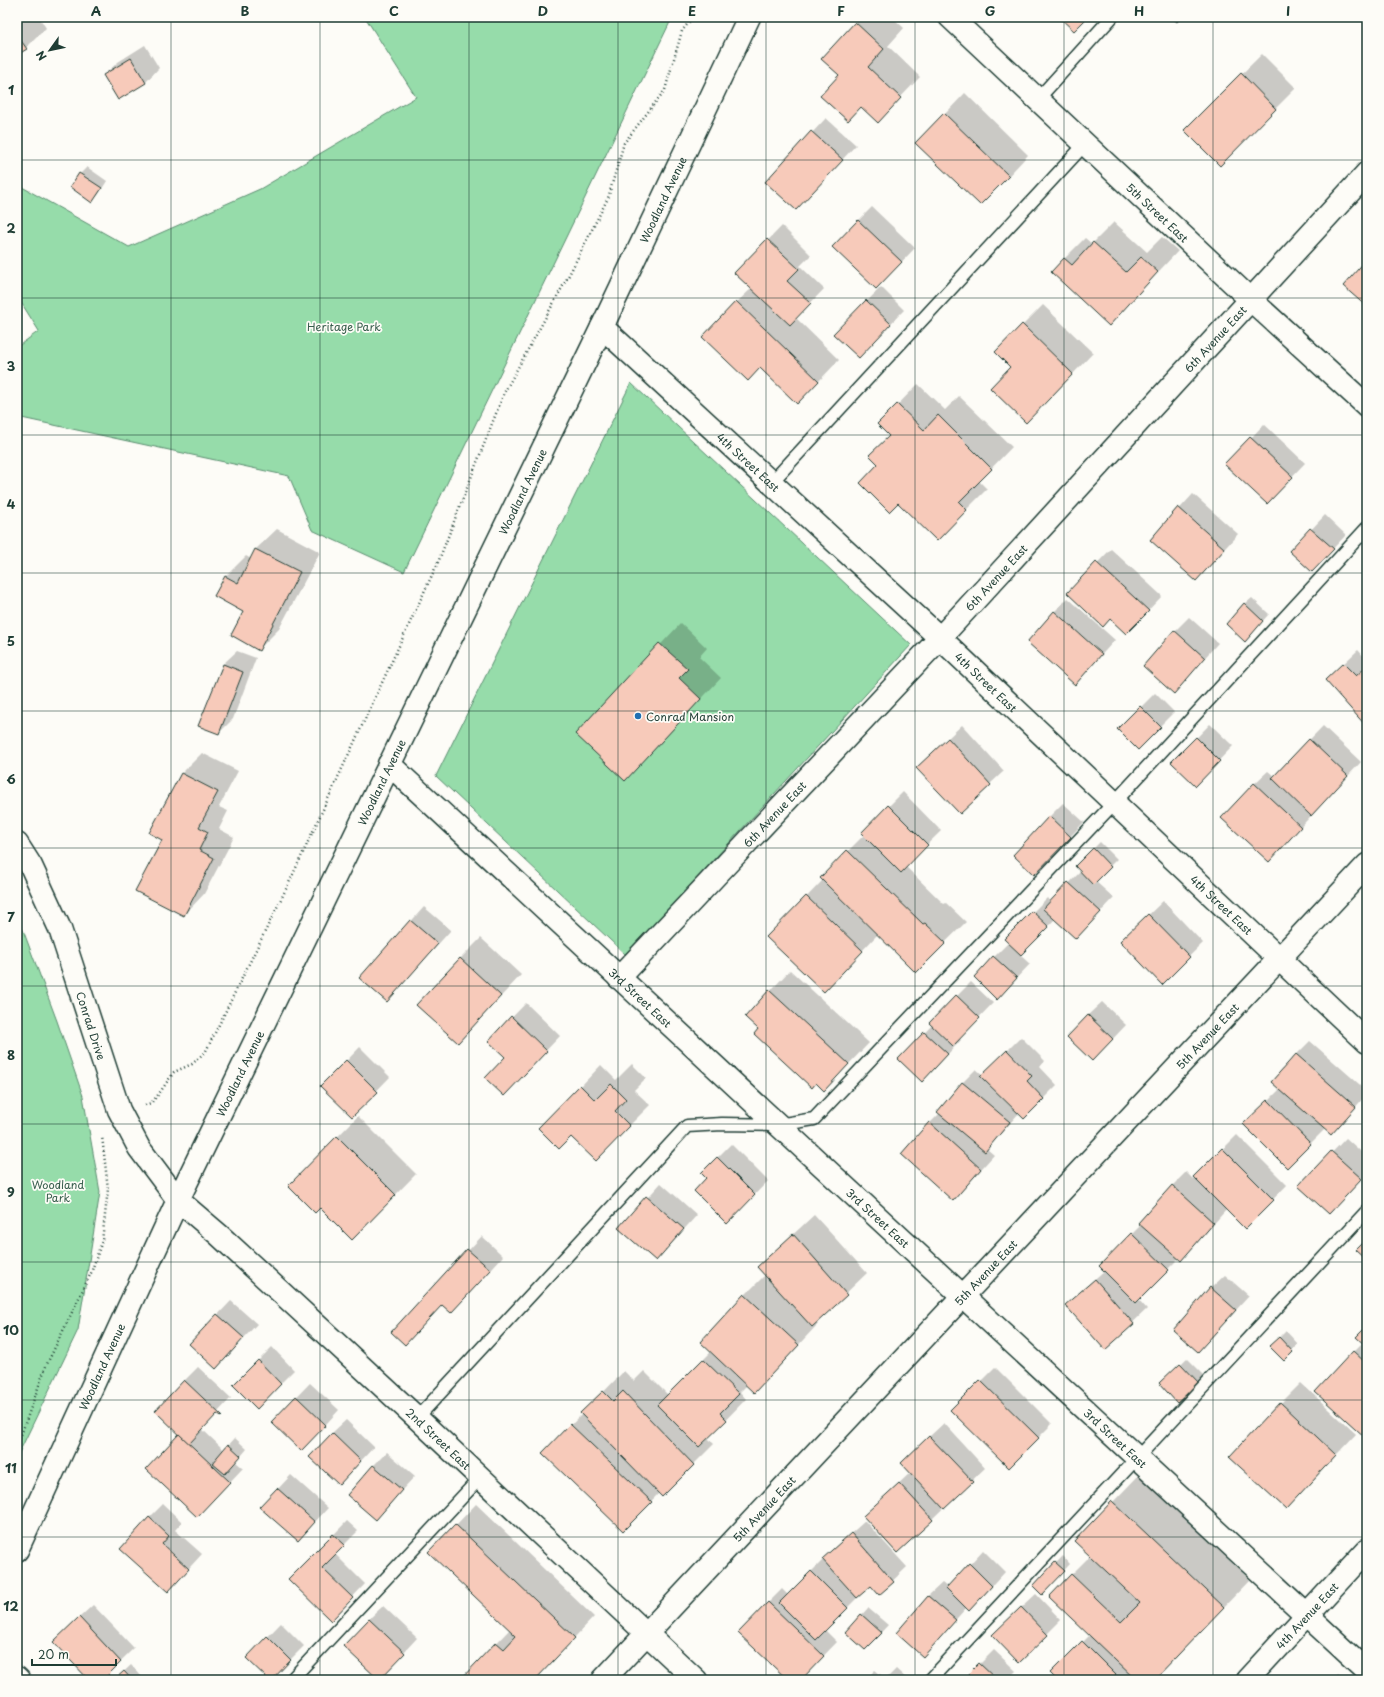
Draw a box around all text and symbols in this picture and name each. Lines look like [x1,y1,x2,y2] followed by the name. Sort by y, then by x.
[91,1,101,20] text: A
[241,1,250,20] text: B
[389,1,399,20] text: C
[538,1,548,20] text: D
[688,1,696,20] text: E
[837,1,845,20] text: F
[985,1,995,20] text: G
[1134,1,1144,20] text: H
[1286,1,1290,20] text: I
[30,30,70,70] north arrow
[32,47,51,64] text: N
[8,80,14,99] text: 1
[635,153,690,245] street label: Woodland Avenue
[1123,179,1193,246] street label: 5th Street East
[6,218,16,237] text: 2
[1180,301,1250,376] street label: 6th Avenue East
[307,318,381,335] park label: Heritage Park
[7,356,16,375] text: 3
[713,428,784,495] street label: 4th Street East
[494,445,550,537] street label: Woodland Avenue
[7,494,16,513] text: 4
[961,540,1031,614] street label: 6th Avenue East
[7,631,15,650] text: 5
[951,648,1021,716] street label: 4th Street East
[646,708,734,725] place label: Conrad Mansion
[633,711,643,721] marker: Conrad Mansion
[353,736,409,828] street label: Woodland Avenue
[6,769,16,788] text: 6
[739,776,810,851] street label: 6th Avenue East
[1187,871,1257,938] street label: 4th Street East
[7,907,15,926] text: 7
[605,964,676,1031] street label: 3rd Street East
[72,989,111,1062] street label: Conrad Drive
[1172,998,1243,1073] street label: 5th Avenue East
[211,1027,268,1119] street label: Woodland Avenue
[7,1045,15,1064] text: 8
[32,1176,84,1206] park label: Woodland Park
[7,1182,15,1201] text: 9
[843,1184,913,1251] street label: 3rd Street East
[950,1235,1021,1309] street label: 5th Avenue East
[3,1320,19,1339] text: 10
[74,1320,129,1413] street label: Woodland Avenue
[402,1404,475,1473] street label: 2nd Street East
[1080,1404,1151,1472] street label: 3rd Street East
[5,1458,17,1477] text: 11
[728,1471,799,1545] street label: 5th Avenue East
[1271,1578,1342,1653] street label: 4th Avenue East
[3,1596,19,1615] text: 12
[32,1641,116,1667] scale bar
[38,1645,69,1663] text: 20 m

